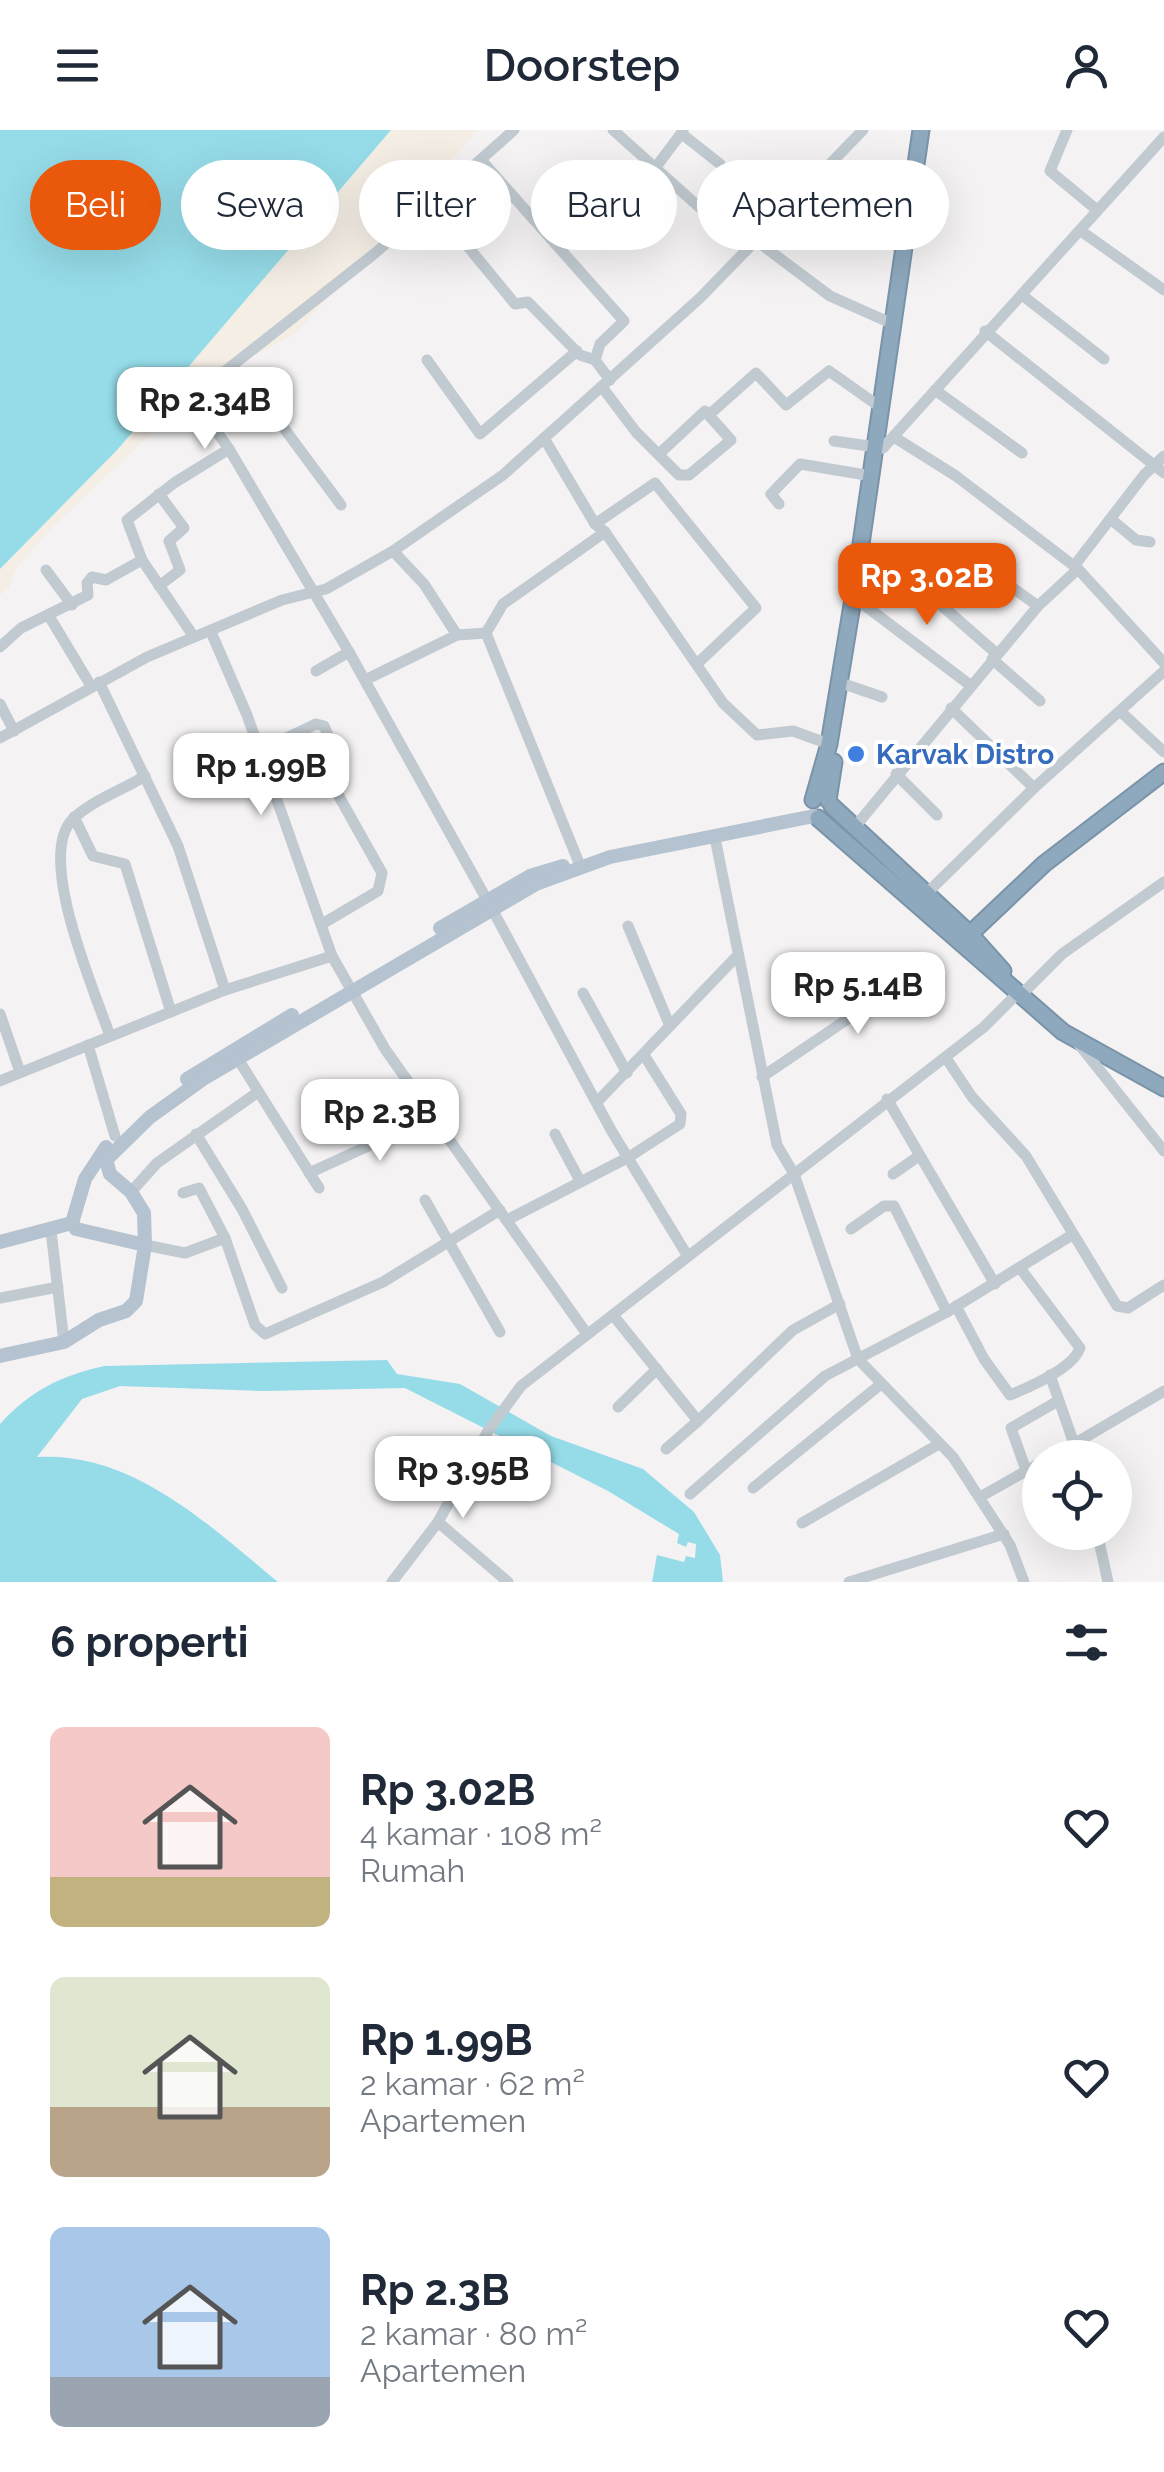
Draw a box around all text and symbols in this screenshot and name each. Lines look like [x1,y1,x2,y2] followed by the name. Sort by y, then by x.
[50,38,105,93] icon: menu
[1059,38,1114,93] icon: person
[484,39,680,92] text: Doorstep
[30,160,161,250] chip: Beli
[181,160,339,250] chip: Sewa
[359,160,511,250] chip: Filter
[531,160,677,250] chip: Baru
[697,160,949,250] chip: Apartemen
[102,367,308,452] pin: Rp 2.34B
[139,381,271,418] text: Rp 2.34B
[824,543,1030,628] pin: Rp 3.02B
[860,557,994,594] text: Rp 3.02B
[158,733,364,818] pin: Rp 1.99B
[876,738,1054,771] place label: Karvak Distro
[845,743,867,765] marker: Karvak Distro
[195,747,327,784] text: Rp 1.99B
[755,952,961,1037] pin: Rp 5.14B
[793,966,923,1003] text: Rp 5.14B
[288,1079,472,1164] pin: Rp 2.3B
[323,1093,437,1130] text: Rp 2.3B
[360,1436,566,1521] pin: Rp 3.95B
[1022,1440,1132,1550] map controls
[1022,1440,1132,1550] button: locate
[397,1450,529,1487] text: Rp 3.95B
[1059,1615,1114,1670] icon: filters
[50,1618,249,1667] text: 6 properti
[360,1766,535,1815] text: Rp 3.02B
[130,1767,250,1887] icon: home
[1059,1800,1114,1855] icon: heart
[360,1815,602,1852] text: 4 kamar · 108 m²
[360,1852,465,1889] text: Rumah
[360,2016,533,2065] text: Rp 1.99B
[130,2017,250,2137] icon: home
[1059,2050,1114,2105] icon: heart
[360,2065,585,2102] text: 2 kamar · 62 m²
[360,2102,526,2139] text: Apartemen
[360,2266,510,2315] text: Rp 2.3B
[130,2267,250,2387] icon: home
[1059,2300,1114,2355] icon: heart
[360,2315,587,2352] text: 2 kamar · 80 m²
[360,2352,526,2389] text: Apartemen

